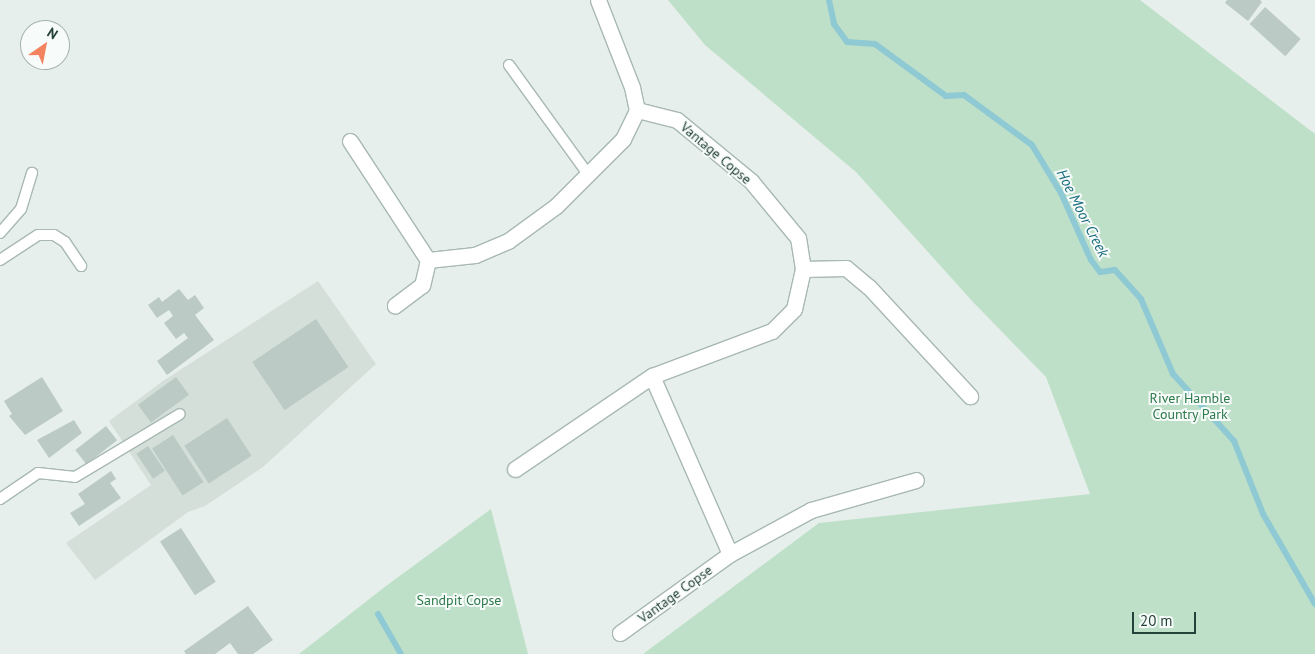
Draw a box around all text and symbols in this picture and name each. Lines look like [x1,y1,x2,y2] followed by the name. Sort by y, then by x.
[20,20,70,70] north arrow
[44,23,61,43] text: N
[677,118,755,188] street label: Vantage Copse
[1053,166,1113,260] water label: Hoe Moor Creek
[1150,390,1230,422] park label: River Hamble Country Park
[635,561,715,627] street label: Vantage Copse
[417,592,501,608] park label: Sandpit Copse
[1135,602,1199,634] scale bar
[1140,611,1173,630] text: 20 m

